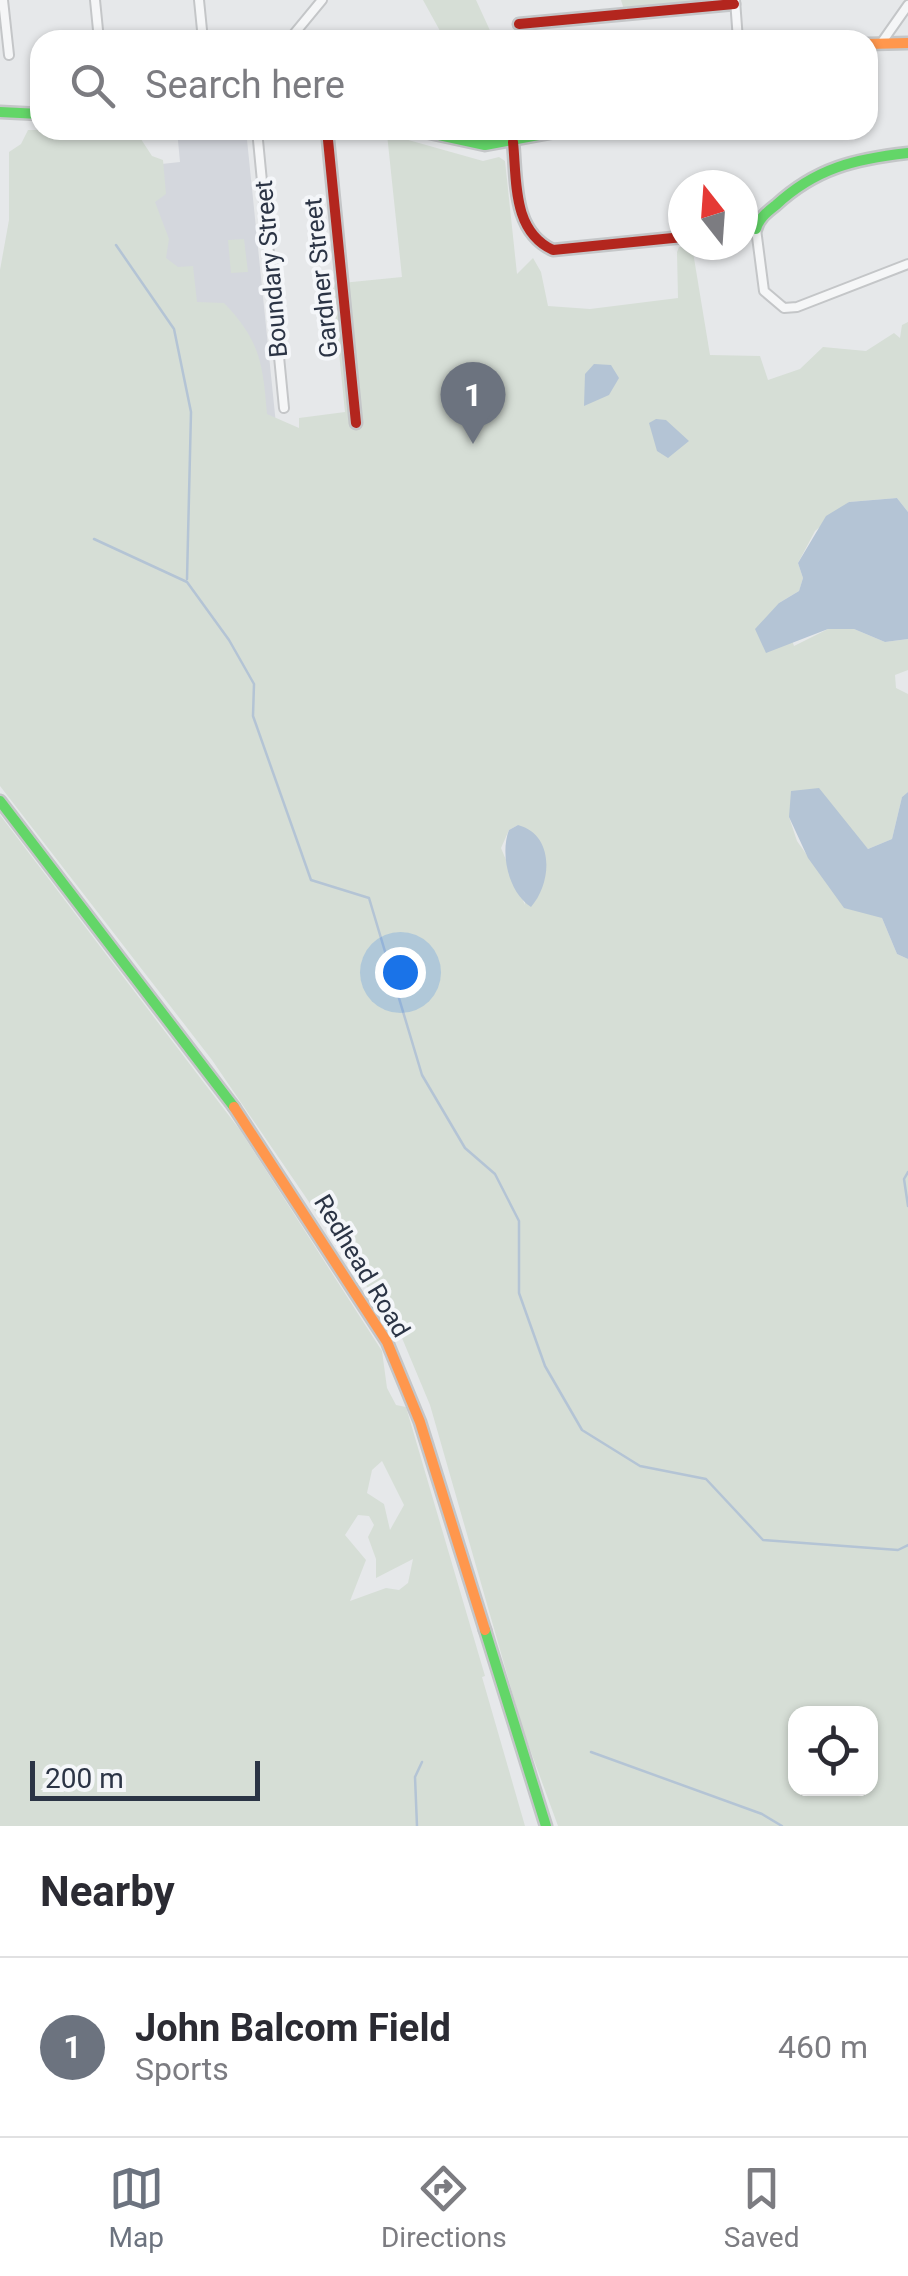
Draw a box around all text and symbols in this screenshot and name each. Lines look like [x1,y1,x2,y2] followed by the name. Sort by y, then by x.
[30,30,878,140] search box
[65,58,120,113] icon: search
[145,63,345,107] text: Search here
[668,170,758,260] north arrow
[249,179,293,359] street label: Boundary Street
[298,197,344,359] street label: Gardner Street
[440,362,506,444] pin: 1
[375,947,426,998] your location
[308,1190,416,1342] street label: Redhead Road
[788,1706,878,1796] map controls
[788,1706,878,1796] button: locate
[30,1756,260,1800] scale bar
[45,1762,124,1795] text: 200 m
[40,1867,175,1916] text: Nearby
[135,2006,451,2050] text: John Balcom Field
[63,2028,82,2066] text: 1
[778,2028,868,2066] text: 460 m
[135,2050,229,2088] text: Sports
[109,2161,164,2254] tab: Map
[381,2161,507,2254] tab: Directions
[724,2161,799,2254] tab: Saved

